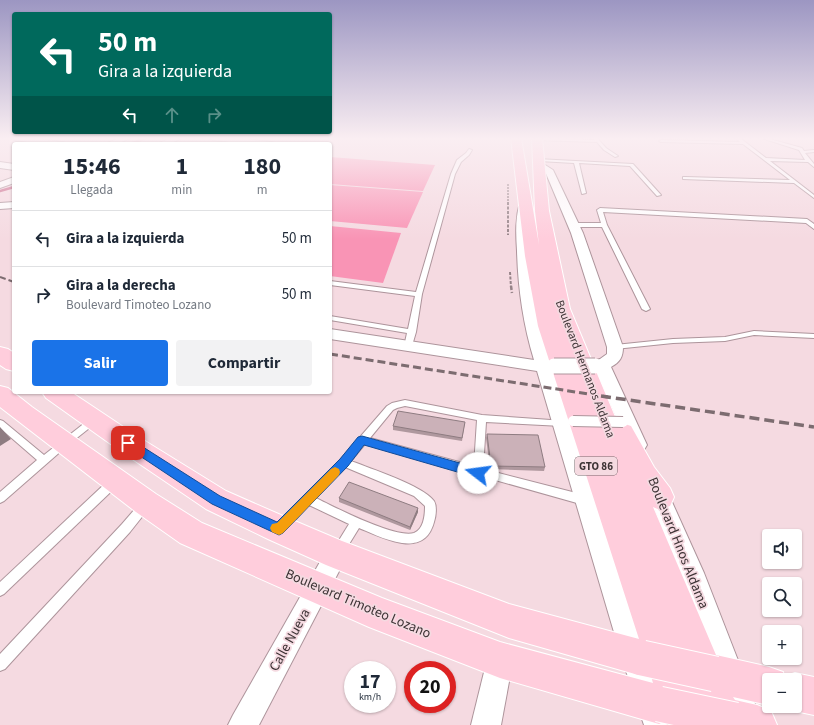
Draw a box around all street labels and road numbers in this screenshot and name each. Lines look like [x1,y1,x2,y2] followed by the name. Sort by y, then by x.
[551,298,619,440] street label: Boulevard Hermanos Aldama
[575,457,617,475] road number: GTO 86
[642,474,714,612] street label: Boulevard Hnos Aldama
[282,564,434,644] street label: Boulevard Timoteo Lozano
[265,605,315,675] street label: Calle Nueva

